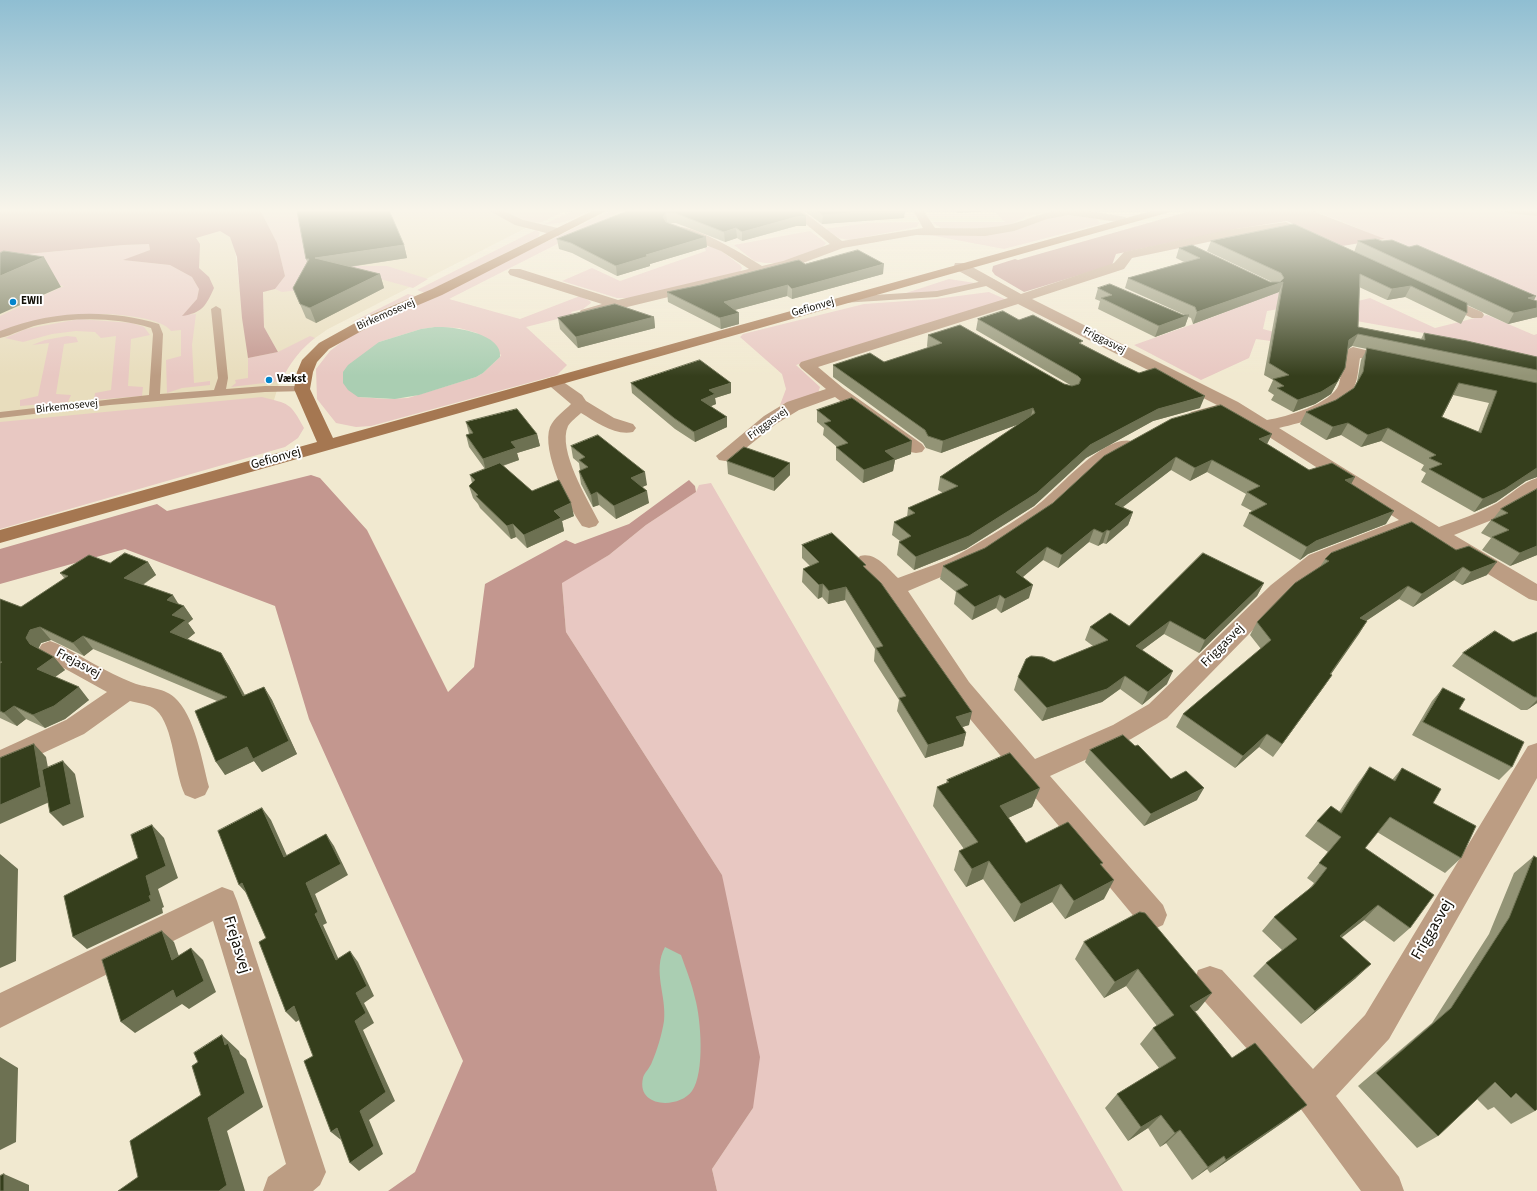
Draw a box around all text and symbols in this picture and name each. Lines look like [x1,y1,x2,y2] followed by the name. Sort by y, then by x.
[21,295,43,309] place label: EWII
[355,296,417,334] street label: Birkemosevej
[790,296,836,320] street label: Gefionvej
[8,297,18,307] marker: EWII
[1080,325,1128,357] street label: Friggasvej
[277,373,306,387] place label: Vækst
[264,375,274,385] marker: Vækst
[35,397,99,417] street label: Birkemosevej
[745,405,791,443] street label: Friggasvej
[249,444,303,474] street label: Gefionvej
[1198,621,1248,671] street label: Friggasvej
[53,646,103,682] street label: Frejasvej
[1408,896,1458,964] street label: Friggasvej
[218,914,254,976] street label: Frejasvej

